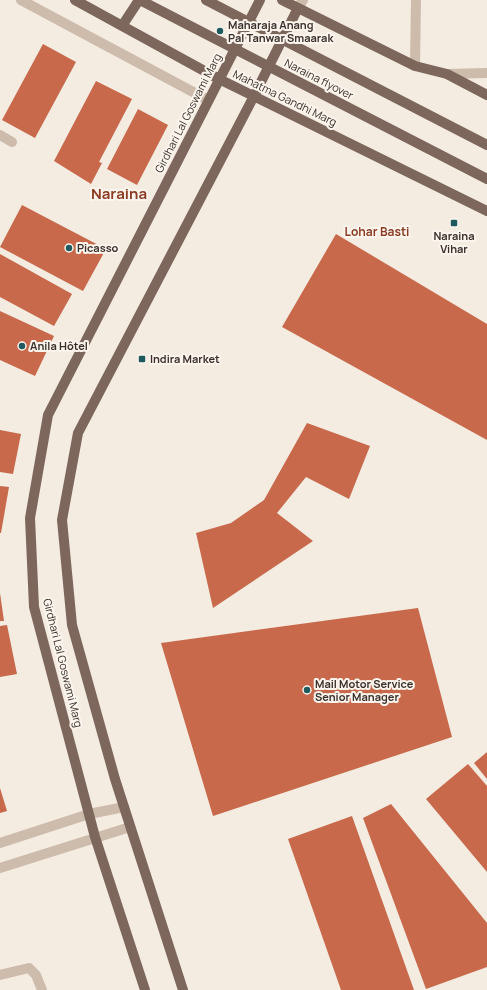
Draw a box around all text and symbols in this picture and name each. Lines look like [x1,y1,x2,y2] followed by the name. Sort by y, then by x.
[228,17,334,45] place label: Maharaja Anang Pal Tanwar Smaarak
[215,26,225,36] marker: Maharaja Anang Pal Tanwar Smaarak
[151,50,224,175] street label: Girdhari Lal Goswami Marg
[282,55,356,102] street label: Naraina flyover
[231,66,340,129] street label: Mahatma Gandhi Marg
[91,183,147,204] district label: Naraina
[449,218,459,228] marker: Naraina Vihar
[345,223,409,240] district label: Lohar Basti
[433,228,475,256] place label: Naraina Vihar
[77,240,119,255] place label: Picasso
[64,243,74,253] marker: Picasso
[30,338,88,353] place label: Anila Hôtel
[17,341,27,351] marker: Anila Hôtel
[150,351,220,366] place label: Indira Market
[137,354,147,364] marker: Indira Market
[40,597,87,729] street label: Girdhari Lal Goswami Marg
[315,676,414,704] place label: Mail Motor Service Senior Manager
[302,685,312,695] marker: Mail Motor Service Senior Manager

